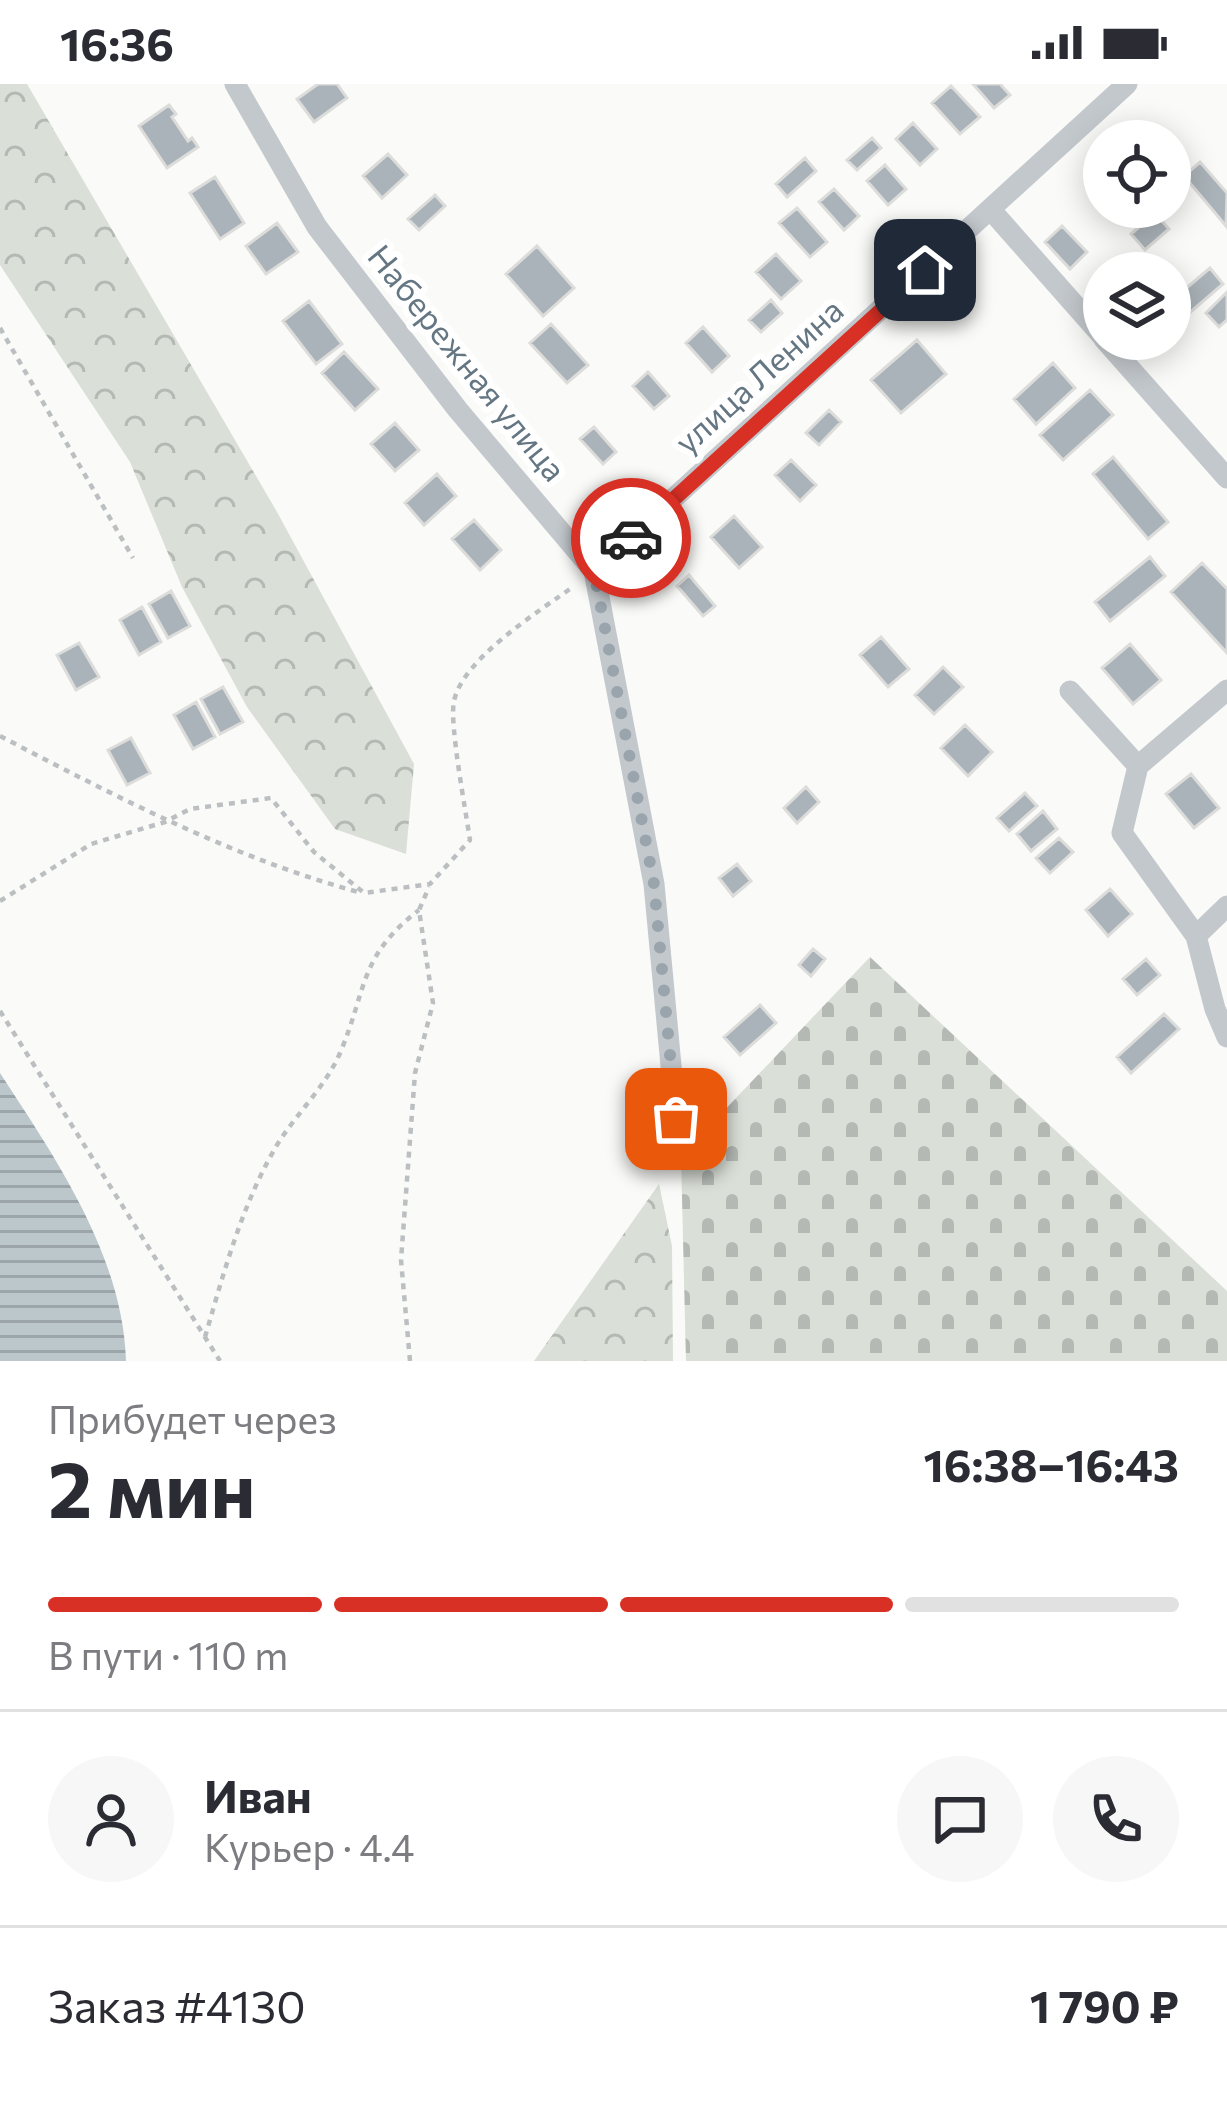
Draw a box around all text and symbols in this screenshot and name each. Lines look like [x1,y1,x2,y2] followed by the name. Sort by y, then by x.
[60,15,174,70] text: 16:36
[1083,120,1191,360] map controls
[1083,120,1191,228] button: locate
[874,219,976,321] pin
[360,236,576,488] street label: Набережная улица
[892,237,958,303] icon: home
[1083,252,1191,360] button: layers
[665,289,851,461] street label: улица Ленина
[571,478,691,598] courier
[598,505,664,571] icon: car
[625,1068,727,1170] pin
[643,1086,709,1152] icon: bag
[48,1394,337,1442] text: Прибудет через
[923,1436,1179,1491] text: 16:38–16:43
[48,1439,256,1534] text: 2 мин
[48,1630,288,1678] text: В пути · 110 m
[48,1756,174,1882] button: person
[897,1756,1023,1882] button: chat
[1053,1756,1179,1882] button: phone
[204,1767,312,1822] text: Иван
[204,1822,415,1870] text: Курьер · 4.4
[48,1977,306,2032] text: Заказ #4130
[1030,1977,1179,2032] text: 1 790 ₽

